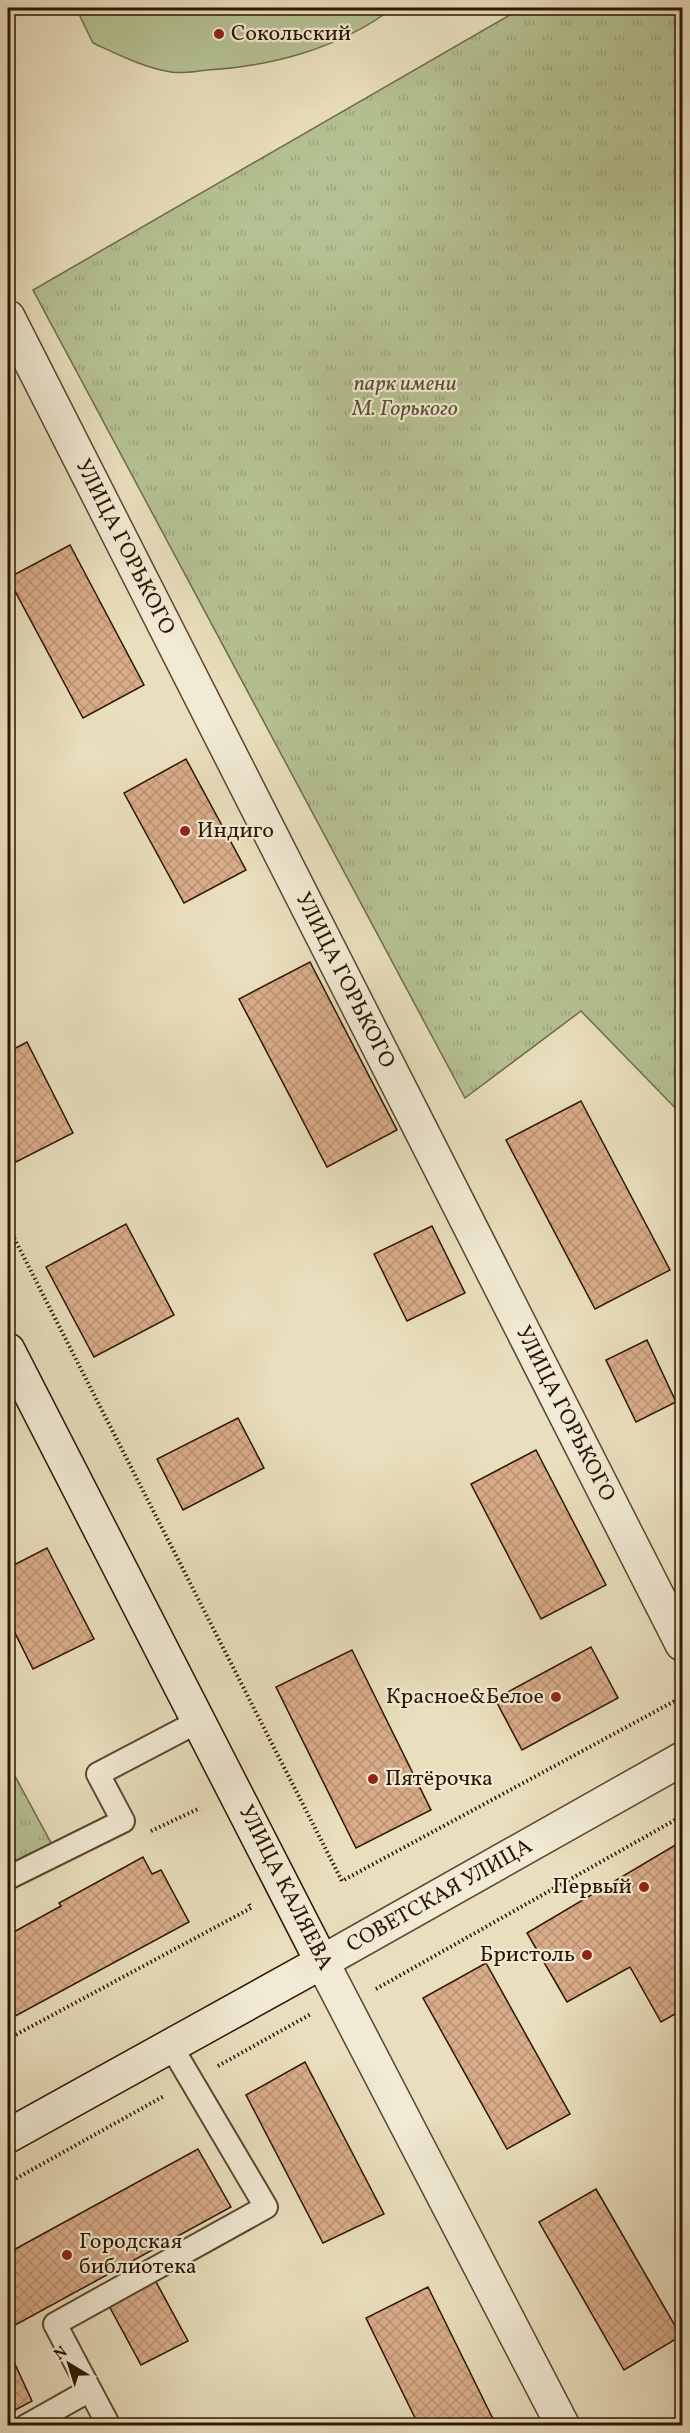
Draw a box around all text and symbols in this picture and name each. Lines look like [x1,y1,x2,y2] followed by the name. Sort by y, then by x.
[231,19,351,50] place label: Сокольский
[212,27,226,41] marker: Сокольский
[351,369,458,425] park label: парк имени М. Горького
[67,454,182,640] street label: УЛИЦА ГОРЬКОГО
[197,816,274,847] place label: Индиго
[178,824,192,838] marker: Индиго
[287,887,403,1074] street label: УЛИЦА ГОРЬКОГО
[507,1320,623,1507] street label: УЛИЦА ГОРЬКОГО
[386,1682,544,1713] place label: Красное&Белое
[549,1690,563,1704] marker: Красное&Белое
[385,1764,493,1795] place label: Пятёрочка
[366,1772,380,1786] marker: Пятёрочка
[230,1800,340,1976] street label: УЛИЦА КАЛЯЕВА
[341,1831,538,1960] street label: СОВЕТСКАЯ УЛИЦА
[553,1872,632,1903] place label: Первый
[637,1880,651,1894] marker: Первый
[480,1940,575,1971] place label: Бристоль
[580,1948,594,1962] marker: Бристоль
[79,2227,197,2283] place label: Городская библиотека
[60,2248,74,2262] marker: Городская библиотека
[39,2334,99,2394] north arrow
[50,2341,73,2366] text: N

